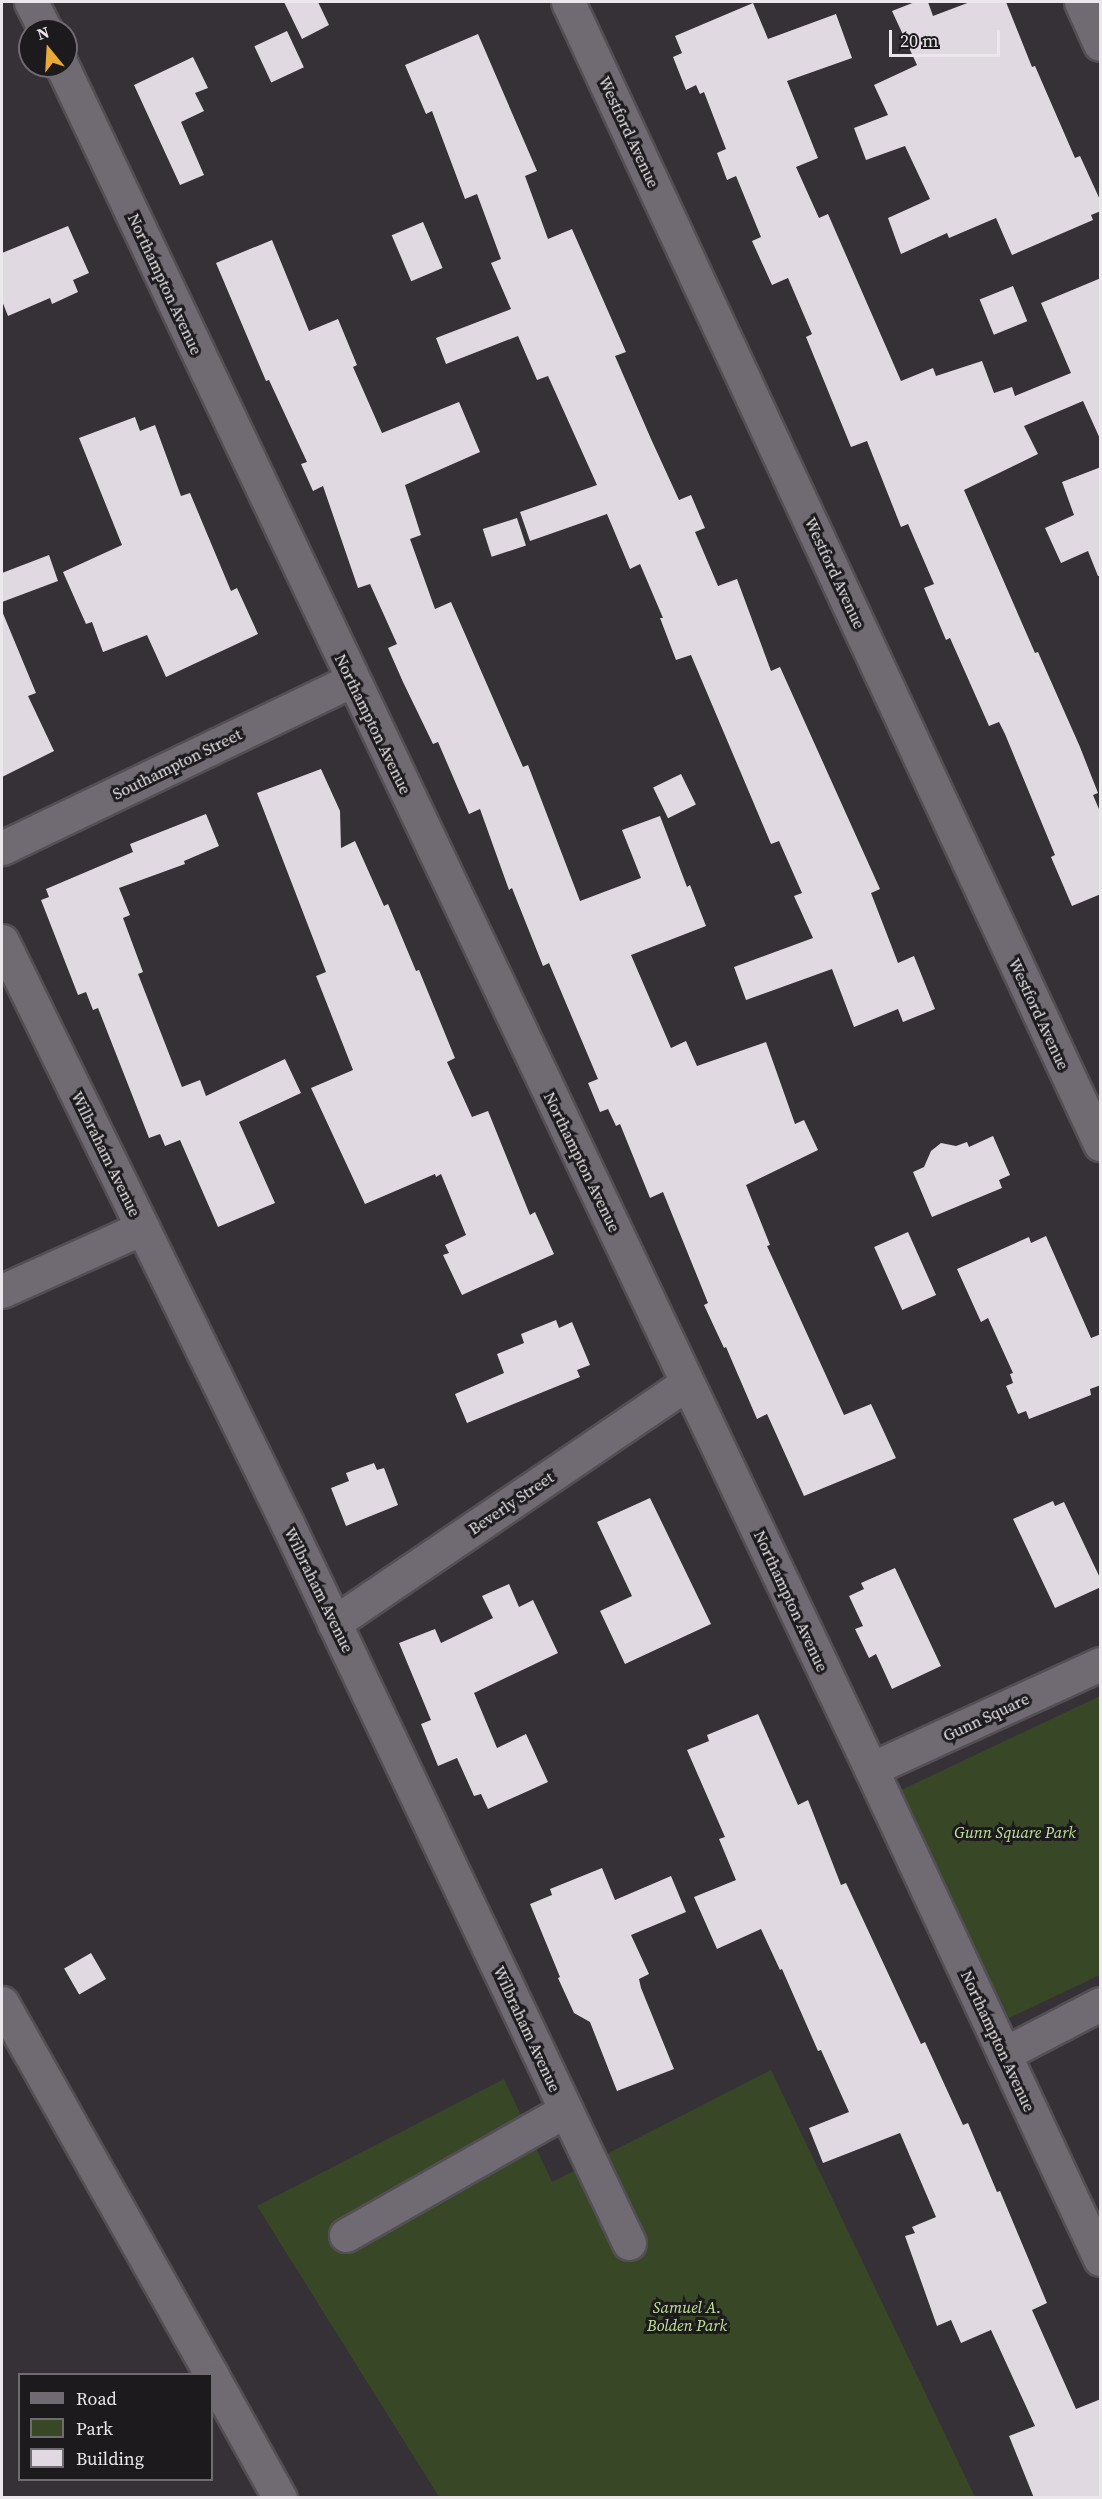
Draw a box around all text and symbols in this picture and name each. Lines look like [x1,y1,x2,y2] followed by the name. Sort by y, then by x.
[18,18,78,78] north arrow
[892,18,1003,56] scale bar
[34,21,52,45] text: N
[900,28,938,53] text: 20 m
[595,73,663,191] street label: Westford Avenue
[124,210,206,358] street label: Northampton Avenue
[801,514,869,632] street label: Westford Avenue
[331,651,415,797] street label: Northampton Avenue
[109,724,245,804] street label: Southampton Street
[1005,955,1073,1073] street label: Westford Avenue
[67,1088,145,1220] street label: Wilbraham Avenue
[540,1089,624,1235] street label: Northampton Avenue
[465,1468,557,1538] street label: Beverly Street
[280,1524,358,1656] street label: Wilbraham Avenue
[750,1527,832,1675] street label: Northampton Avenue
[940,1689,1032,1745] street label: Gunn Square
[954,1822,1076,1842] park label: Gunn Square Park
[489,1963,565,2095] street label: Wilbraham Avenue
[957,1967,1039,2115] street label: Northampton Avenue
[647,2297,727,2335] park label: Samuel A. Bolden Park
[18,2373,213,2481] legend
[76,2386,117,2411] text: Road
[76,2416,113,2441] text: Park
[76,2446,144,2471] text: Building

